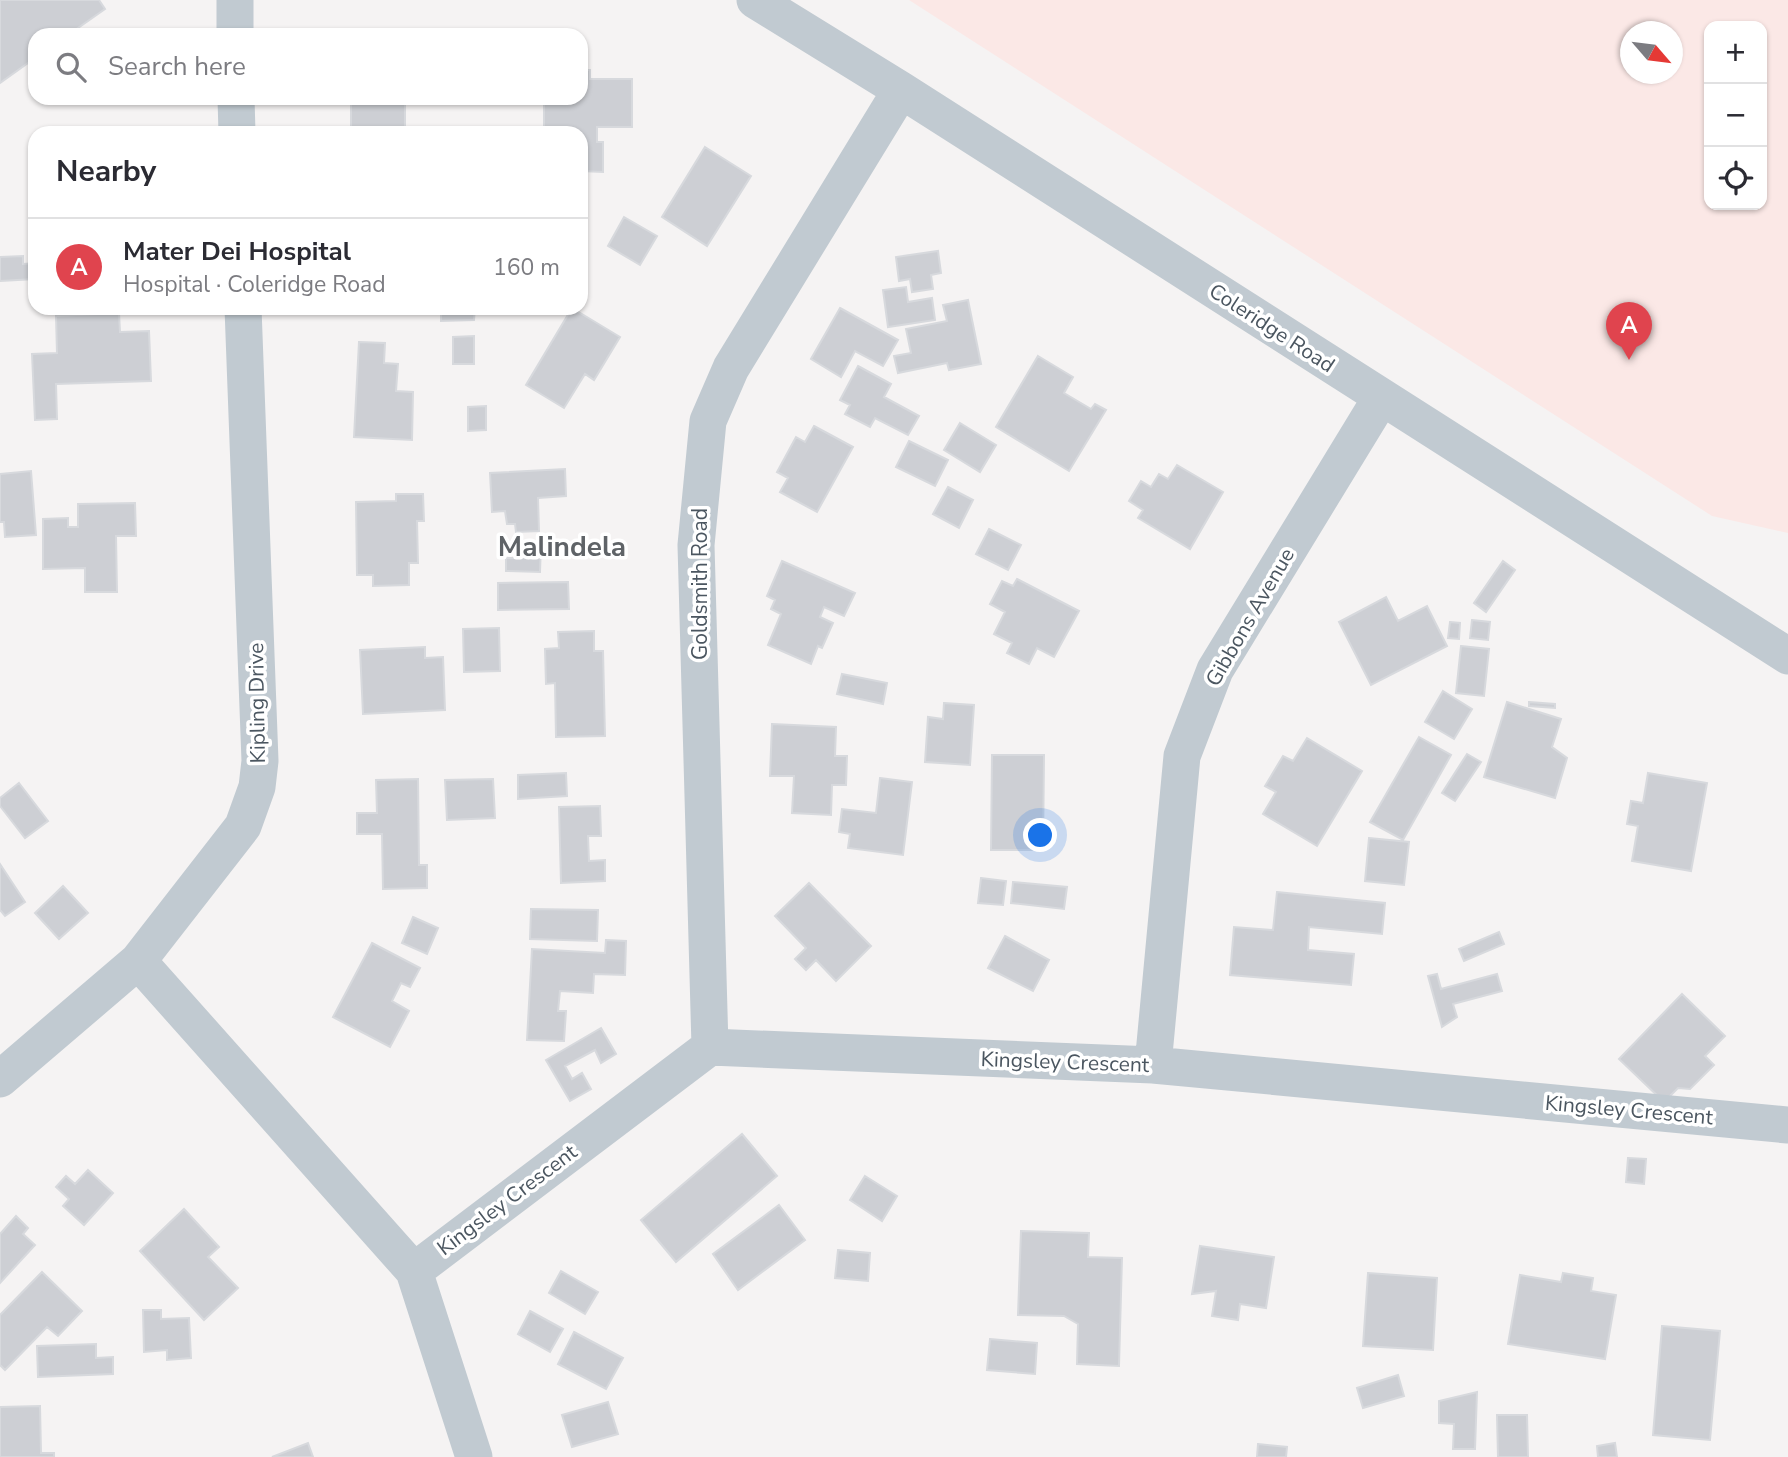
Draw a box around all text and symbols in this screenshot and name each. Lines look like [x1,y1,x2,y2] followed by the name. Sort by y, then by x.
[1620,21,1683,84] north arrow
[1704,21,1767,210] map controls
[1704,21,1767,84] button: +
[28,28,588,105] search box
[52,48,90,86] icon: search
[108,49,246,84] text: Search here
[1704,84,1767,147] button: −
[1704,147,1767,210] button: locate
[56,151,156,192] text: Nearby
[123,234,351,269] text: Mater Dei Hospital
[70,252,88,283] text: A
[493,252,560,283] text: 160 m
[123,269,386,300] text: Hospital · Coleridge Road
[1204,277,1340,379] street label: Coleridge Road
[1606,302,1652,360] pin: A
[686,508,714,660] street label: Goldsmith Road
[498,528,626,566] district label: Malindela
[1199,543,1301,691] street label: Gibbons Avenue
[242,642,272,764] street label: Kipling Drive
[1023,818,1057,852] your location
[980,1045,1150,1079] street label: Kingsley Crescent
[1544,1089,1715,1131] street label: Kingsley Crescent
[431,1138,583,1262] street label: Kingsley Crescent

